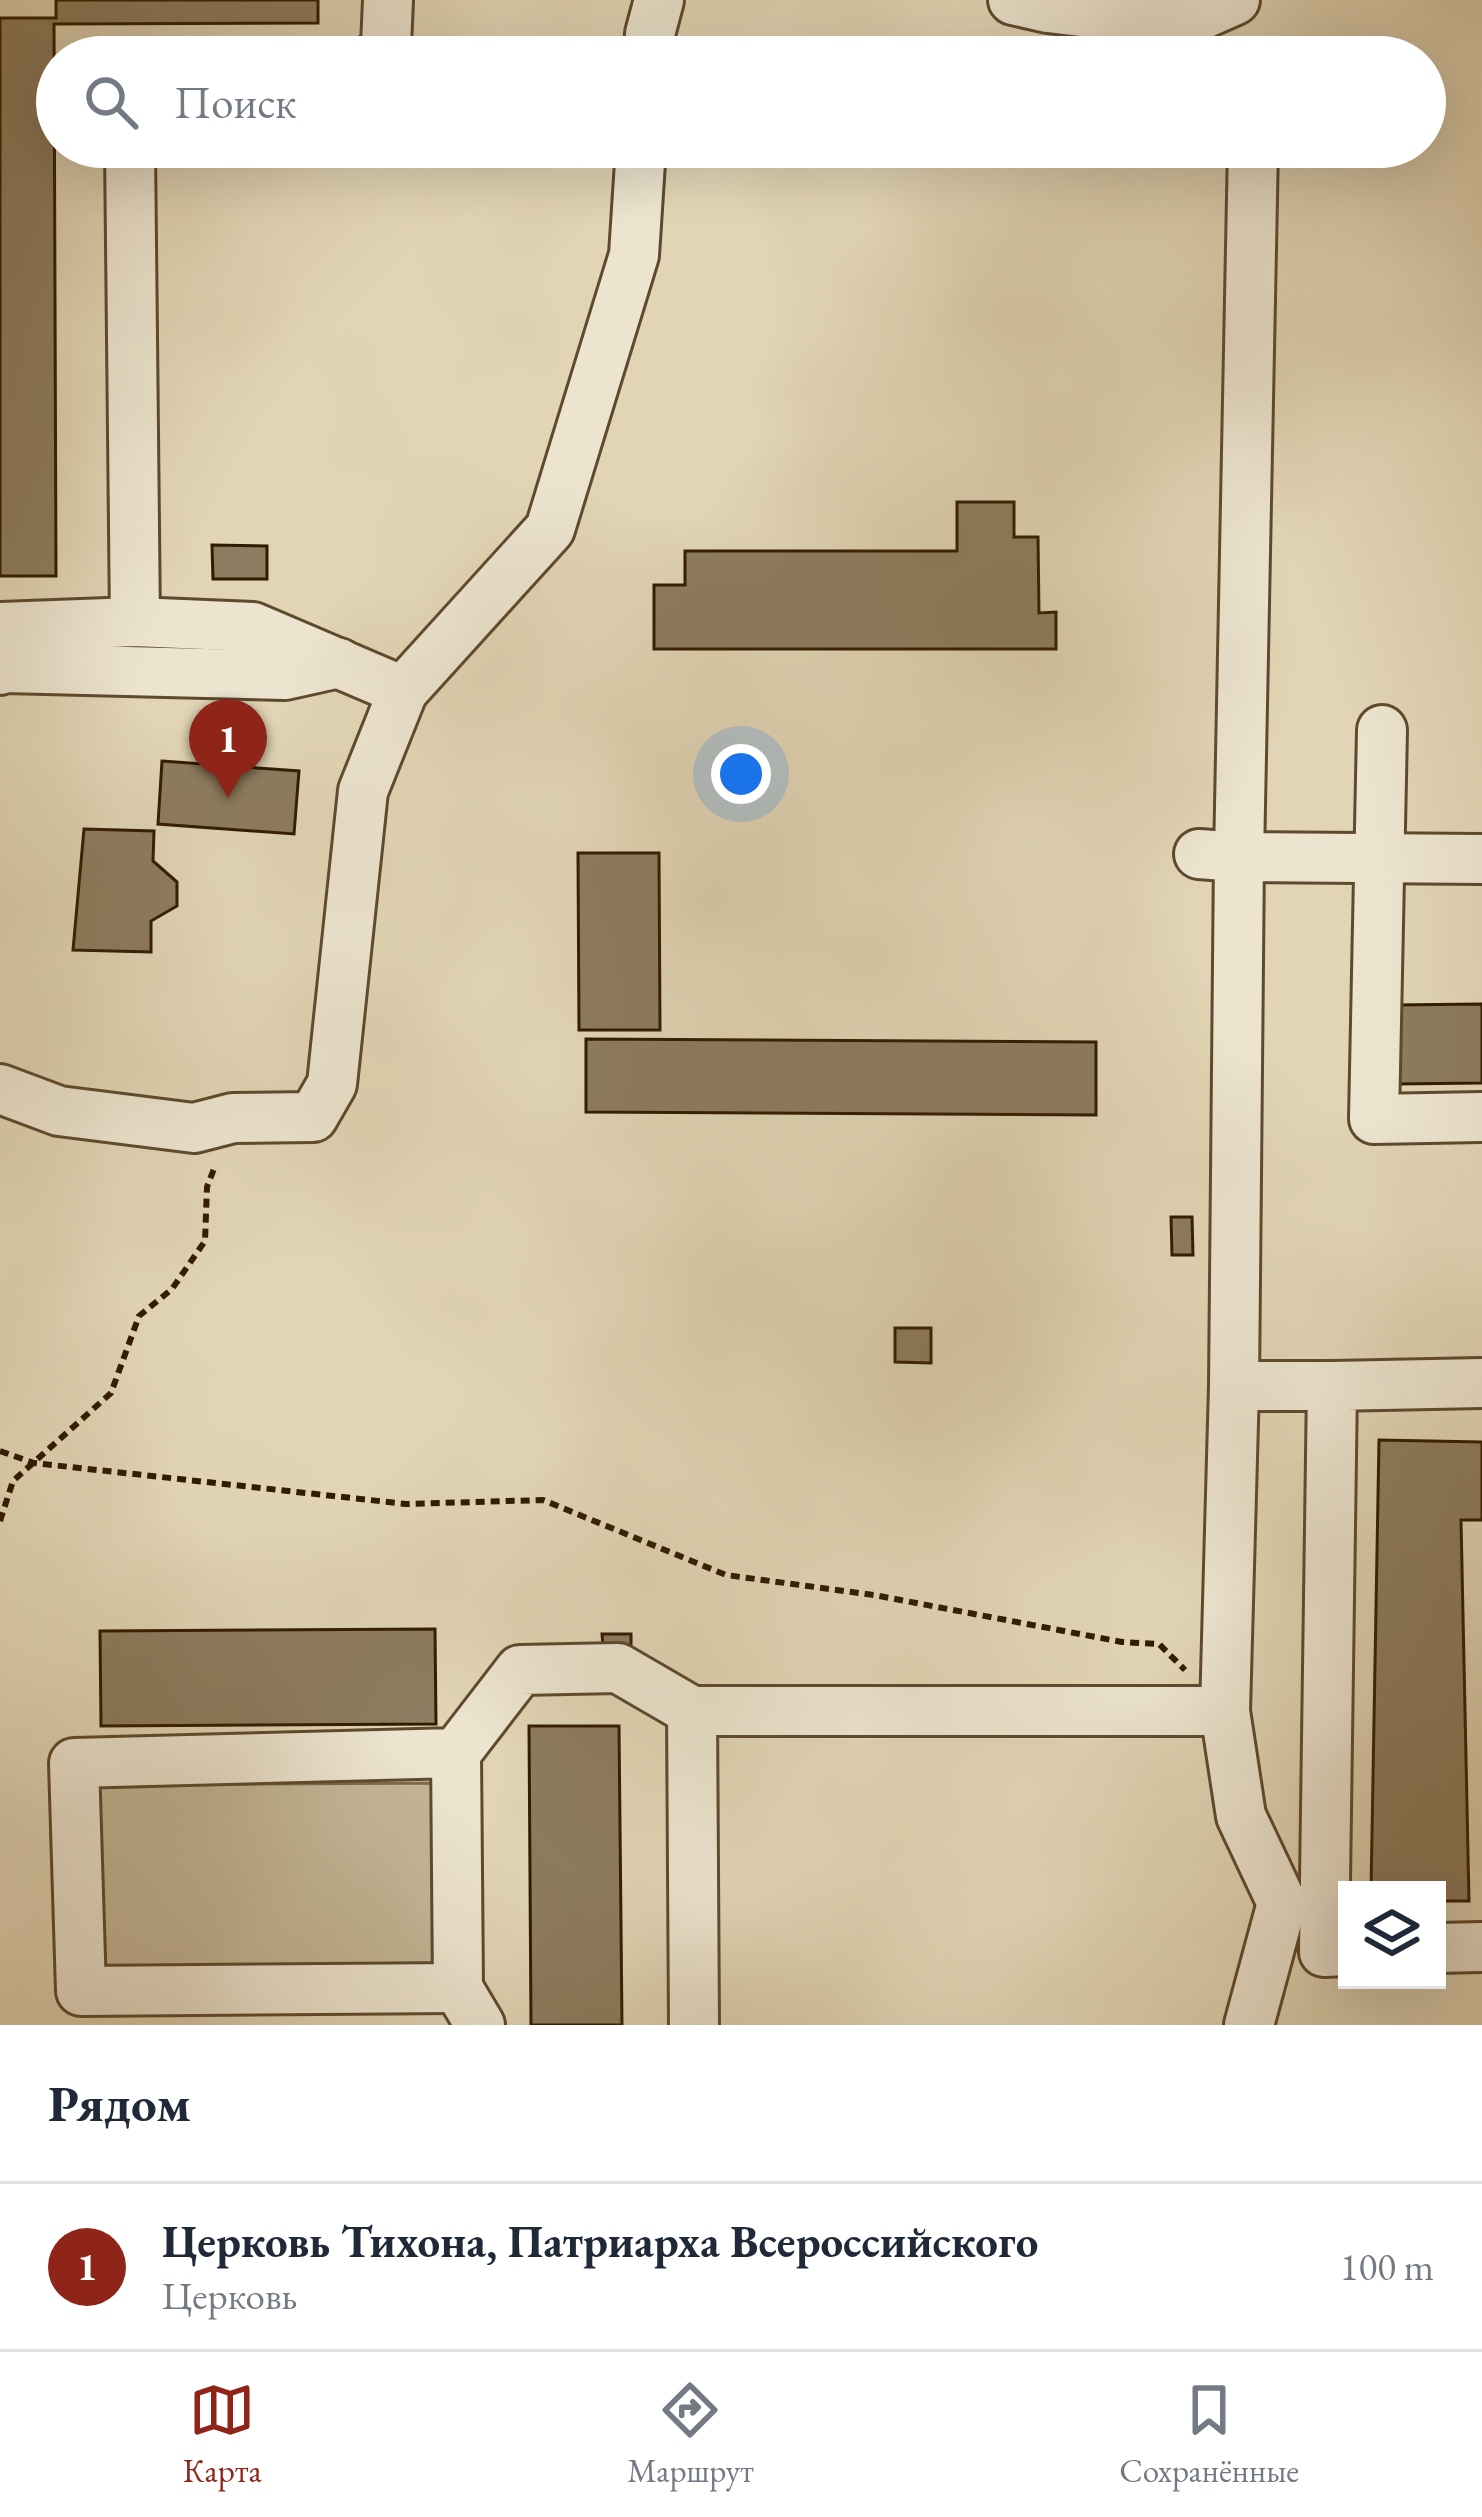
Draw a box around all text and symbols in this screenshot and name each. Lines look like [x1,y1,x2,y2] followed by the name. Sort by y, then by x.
[36,36,1446,168] search box
[78,69,144,135] icon: search
[174,73,296,131] text: Поиск
[189,699,267,798] pin: 1
[711,744,771,804] your location
[1338,1881,1446,1989] map controls
[1338,1881,1446,1989] button: layers
[48,2070,191,2136] text: Рядом
[162,2212,1038,2270] text: Церковь Тихона, Патриарха Всероссийского
[77,2241,97,2292] text: 1
[1340,2241,1434,2292] text: 100 m
[162,2270,297,2321] text: Церковь
[183,2377,262,2492] tab: Карта
[627,2377,754,2492] tab: Маршрут
[1119,2377,1299,2492] tab: Сохранённые

